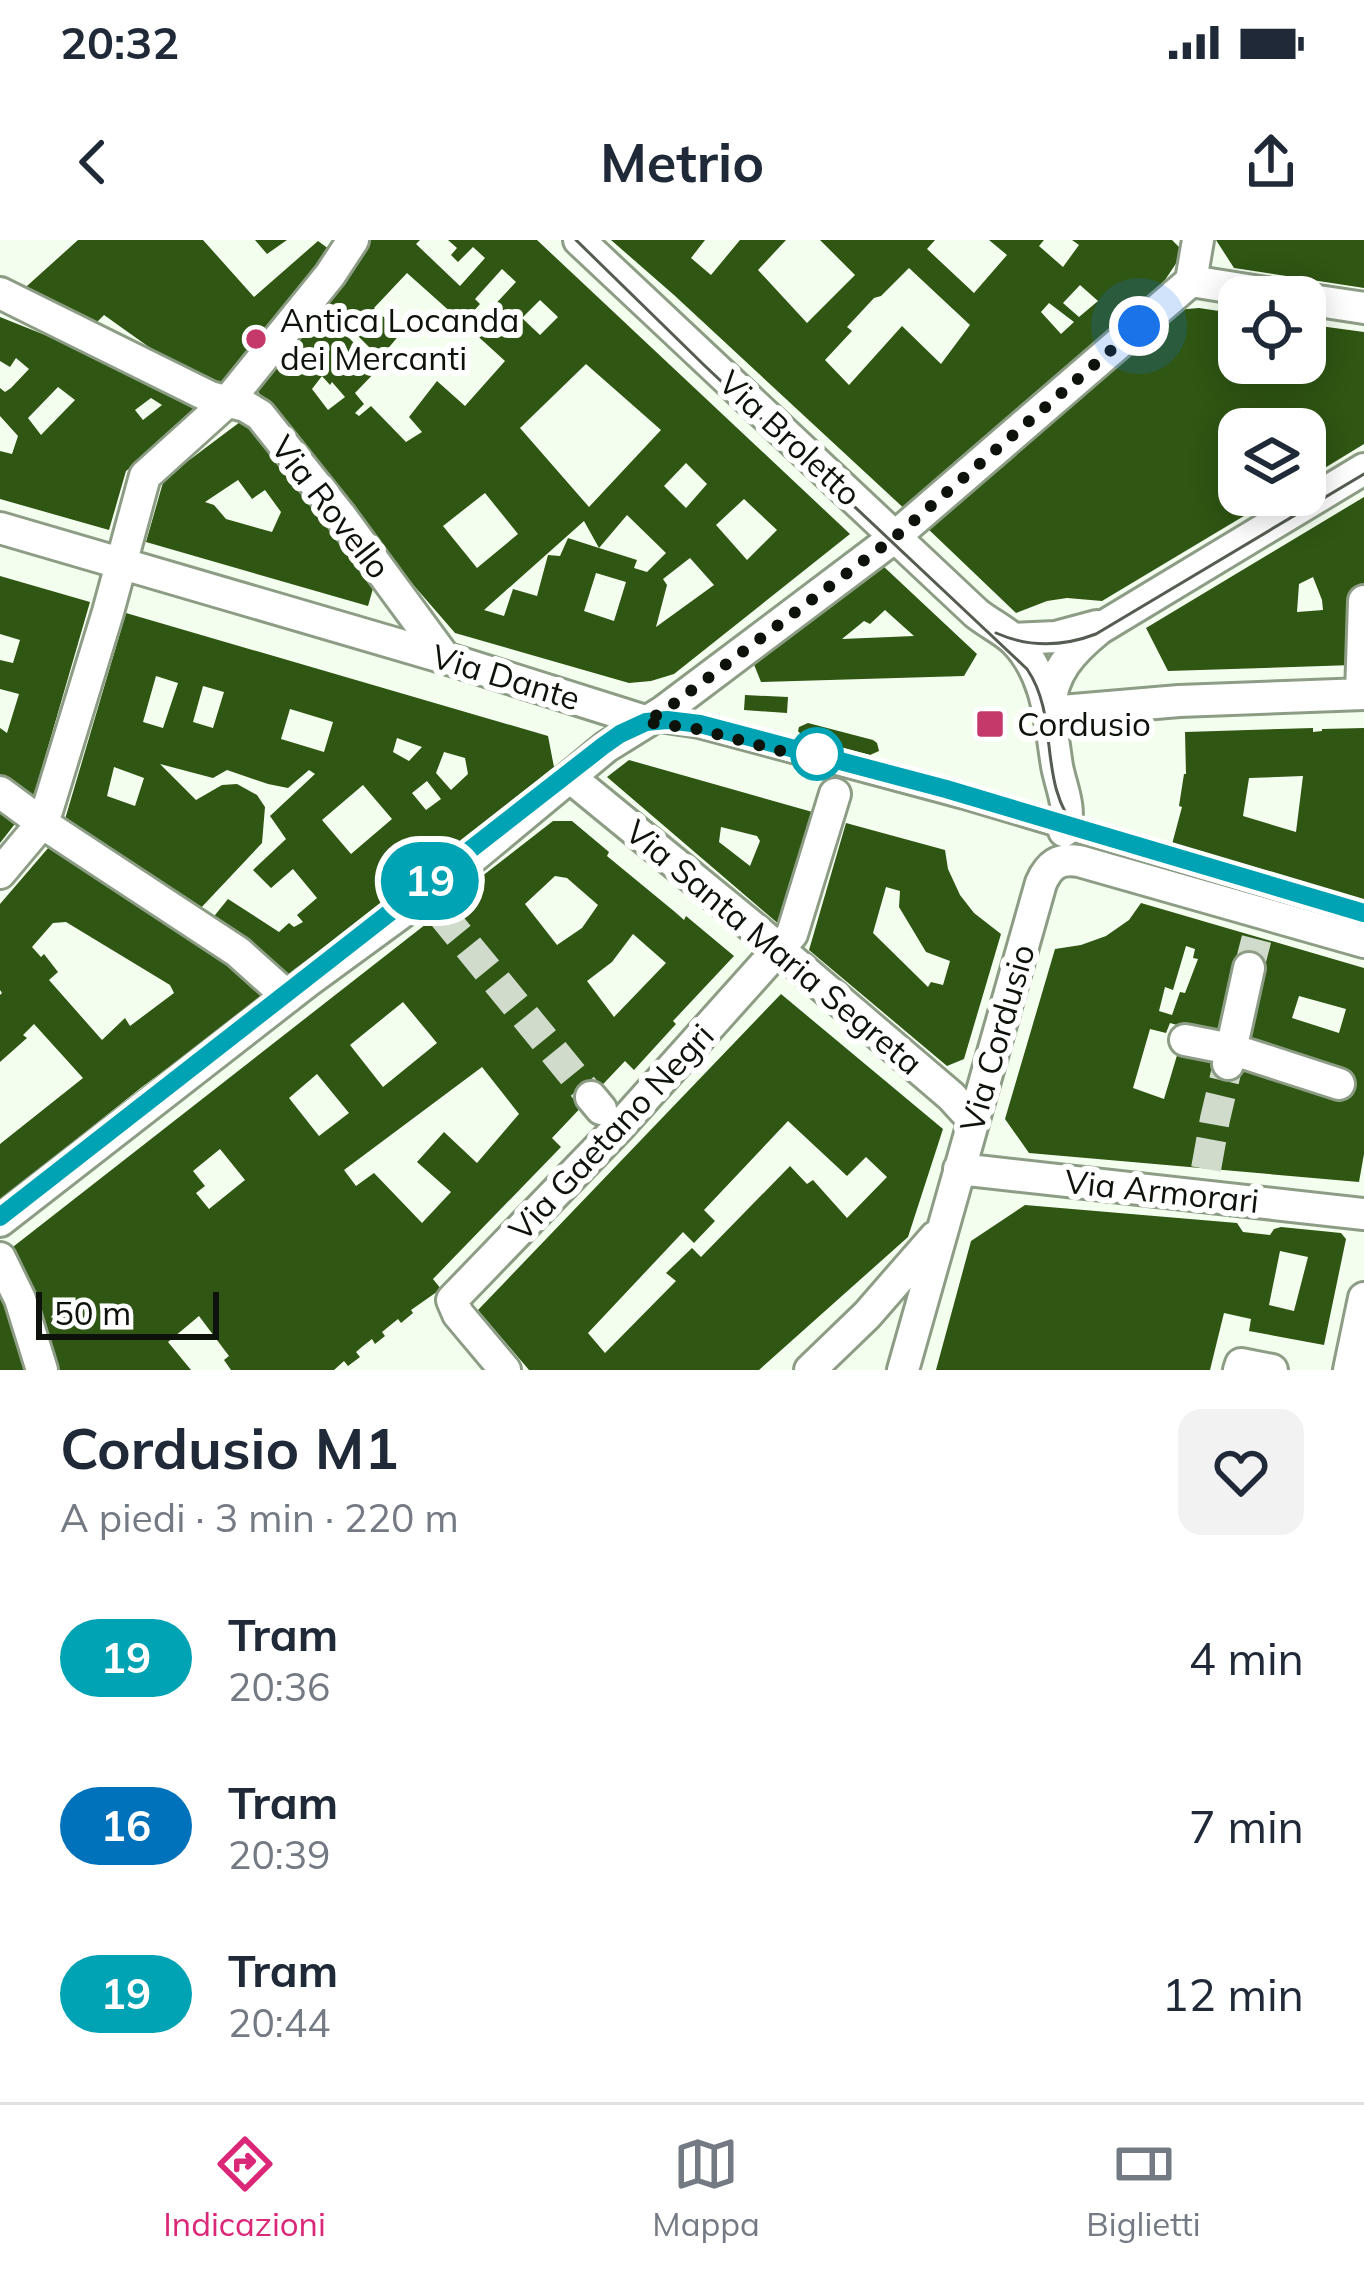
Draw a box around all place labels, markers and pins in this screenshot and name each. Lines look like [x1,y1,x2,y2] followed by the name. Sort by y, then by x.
[280,299,519,378] place label: Antica Locanda dei Mercanti
[243,326,269,352] marker: Antica Locanda dei Mercanti
[1017,703,1151,744] place label: Cordusio
[974,708,1006,740] marker: Cordusio
[792,729,842,779] unlabelled marker

